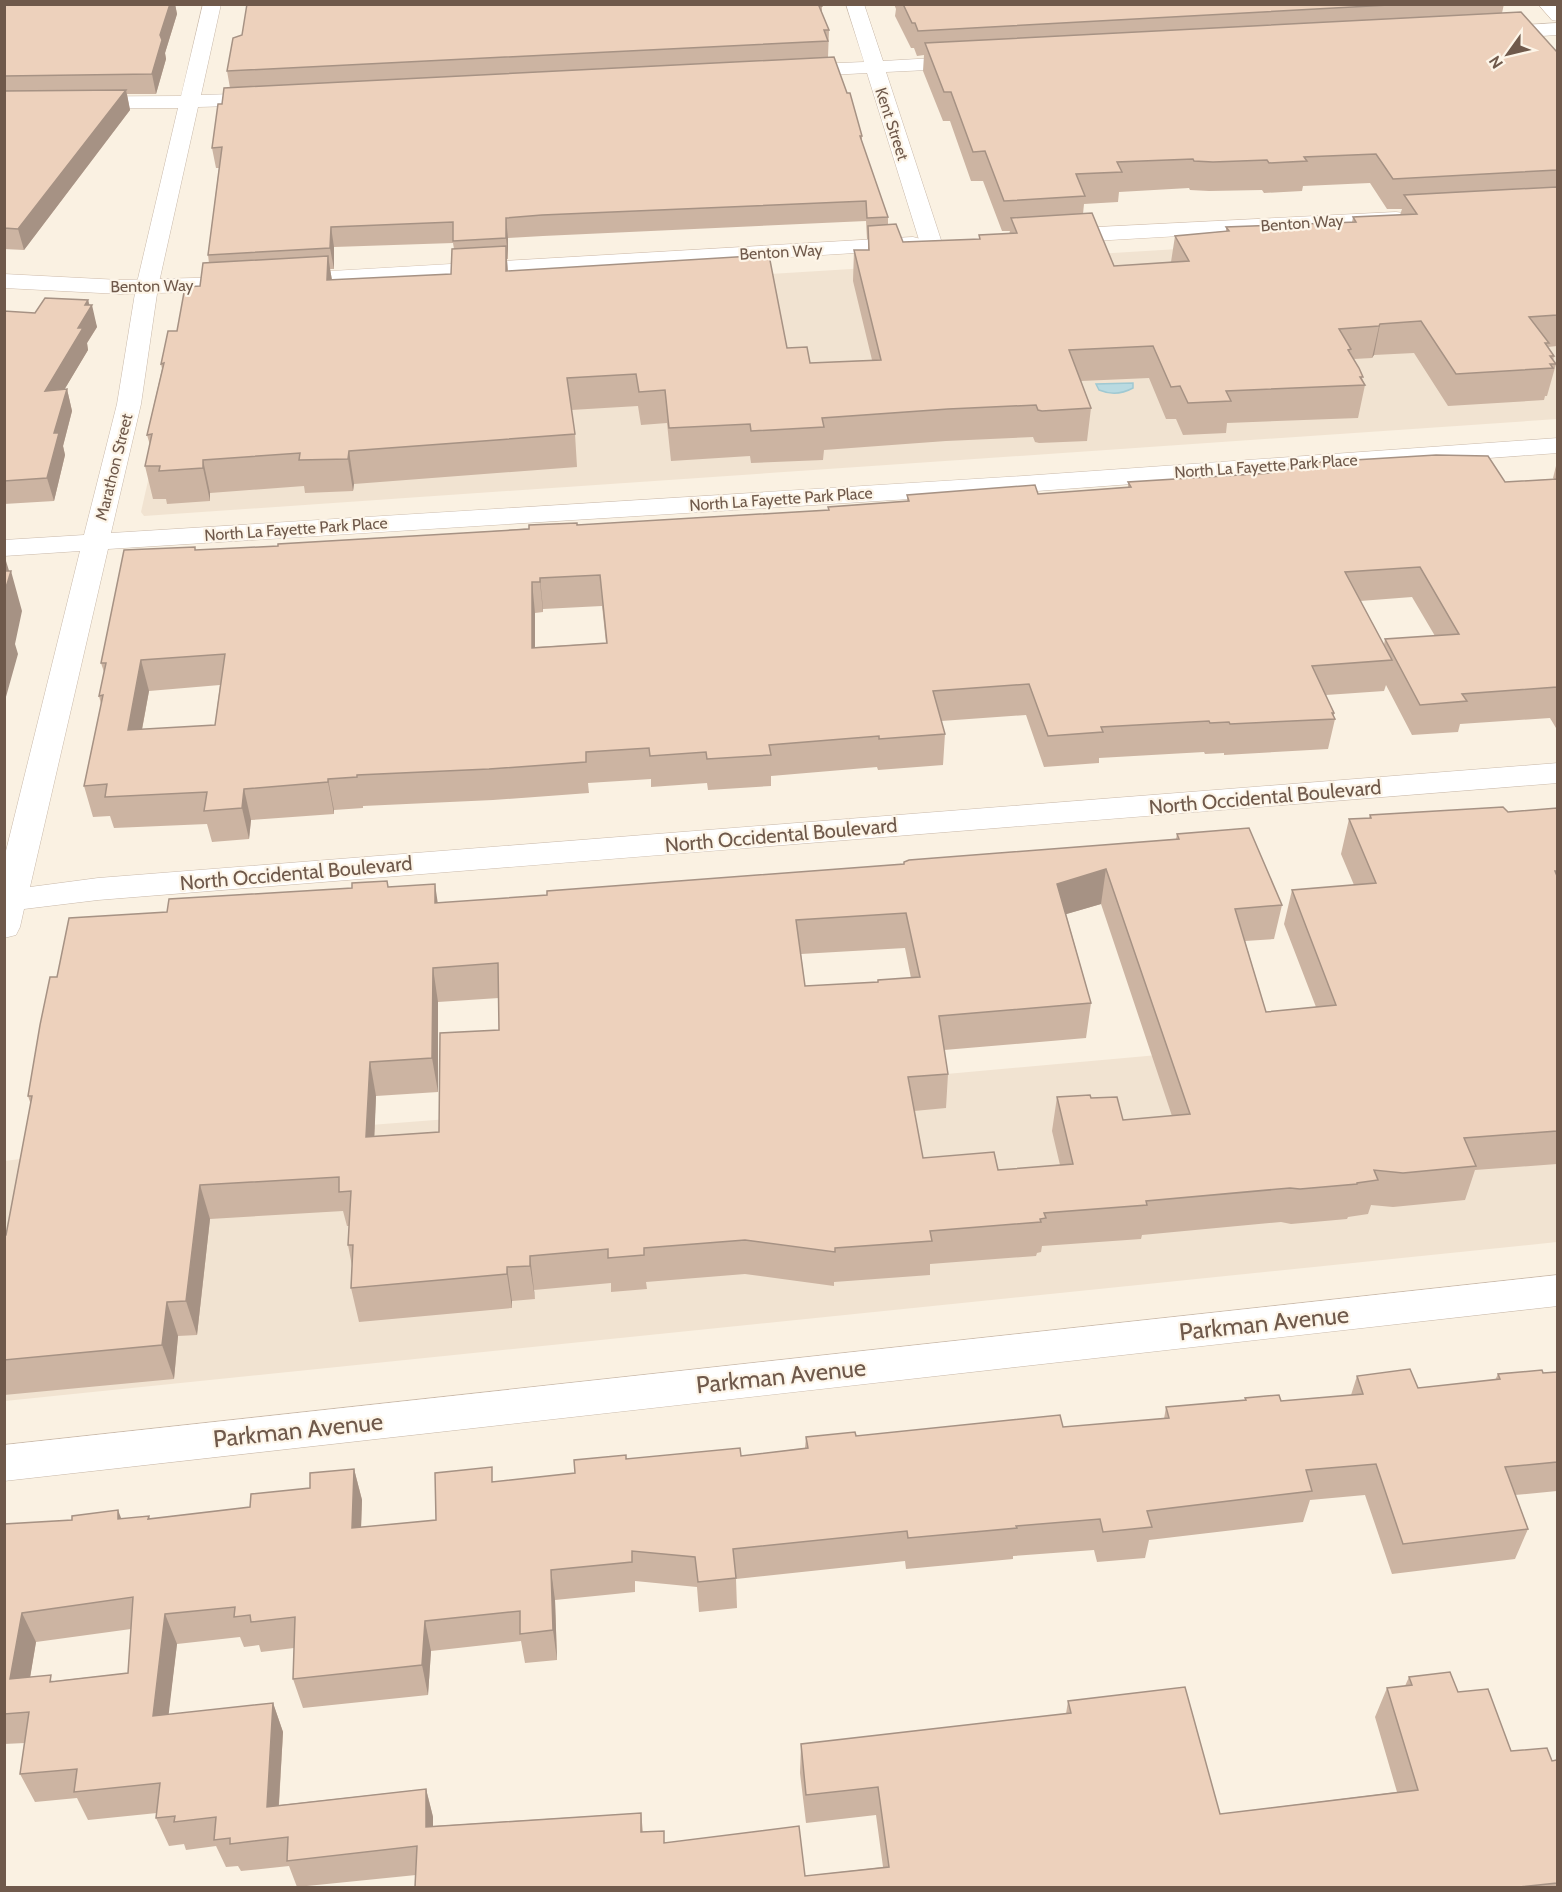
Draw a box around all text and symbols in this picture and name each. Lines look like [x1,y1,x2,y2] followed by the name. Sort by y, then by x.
[1478,24,1538,84] north arrow
[1485,52,1507,72] text: N
[871,85,913,163] street label: Kent Street
[1260,211,1344,235] street label: Benton Way
[739,240,823,264] street label: Benton Way
[110,276,194,296] street label: Benton Way
[92,411,137,522] street label: Marathon Street
[1174,450,1358,482] street label: North La Fayette Park Place
[689,483,873,515] street label: North La Fayette Park Place
[204,513,388,545] street label: North La Fayette Park Place
[1148,775,1382,819] street label: North Occidental Boulevard
[664,813,898,857] street label: North Occidental Boulevard
[179,851,413,895] street label: North Occidental Boulevard
[1178,1300,1350,1346] street label: Parkman Avenue
[695,1353,867,1399] street label: Parkman Avenue
[212,1407,384,1453] street label: Parkman Avenue

